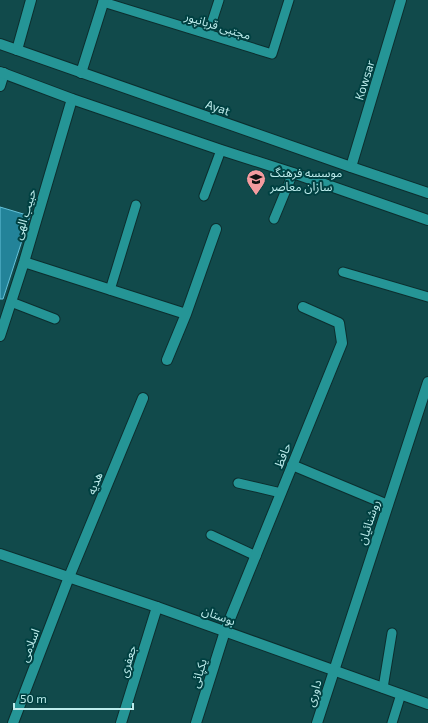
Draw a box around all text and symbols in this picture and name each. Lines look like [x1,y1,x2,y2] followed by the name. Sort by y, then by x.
[182,8,253,44] street label: مجتبی قربانپور
[351,58,377,102] street label: Kowsar
[204,96,232,118] street label: Ayat
[269,165,342,194] place label: موسسه فرهنگ سازان معاصر
[245,168,267,196] school or university icon: موسسه فرهنگ سازان معاصر
[10,187,40,241] street label: حبیب الهی
[271,440,293,470] street label: حافظ
[83,470,106,497] street label: هدیه
[354,498,383,546] street label: روشنائیان
[200,603,238,628] street label: بوستان
[16,626,43,664] street label: اسلامی
[115,643,139,679] street label: جعفری
[187,657,211,690] street label: یکپائی
[302,678,325,708] street label: داوری
[14,685,133,711] scale bar
[20,691,47,705] text: 50 m

